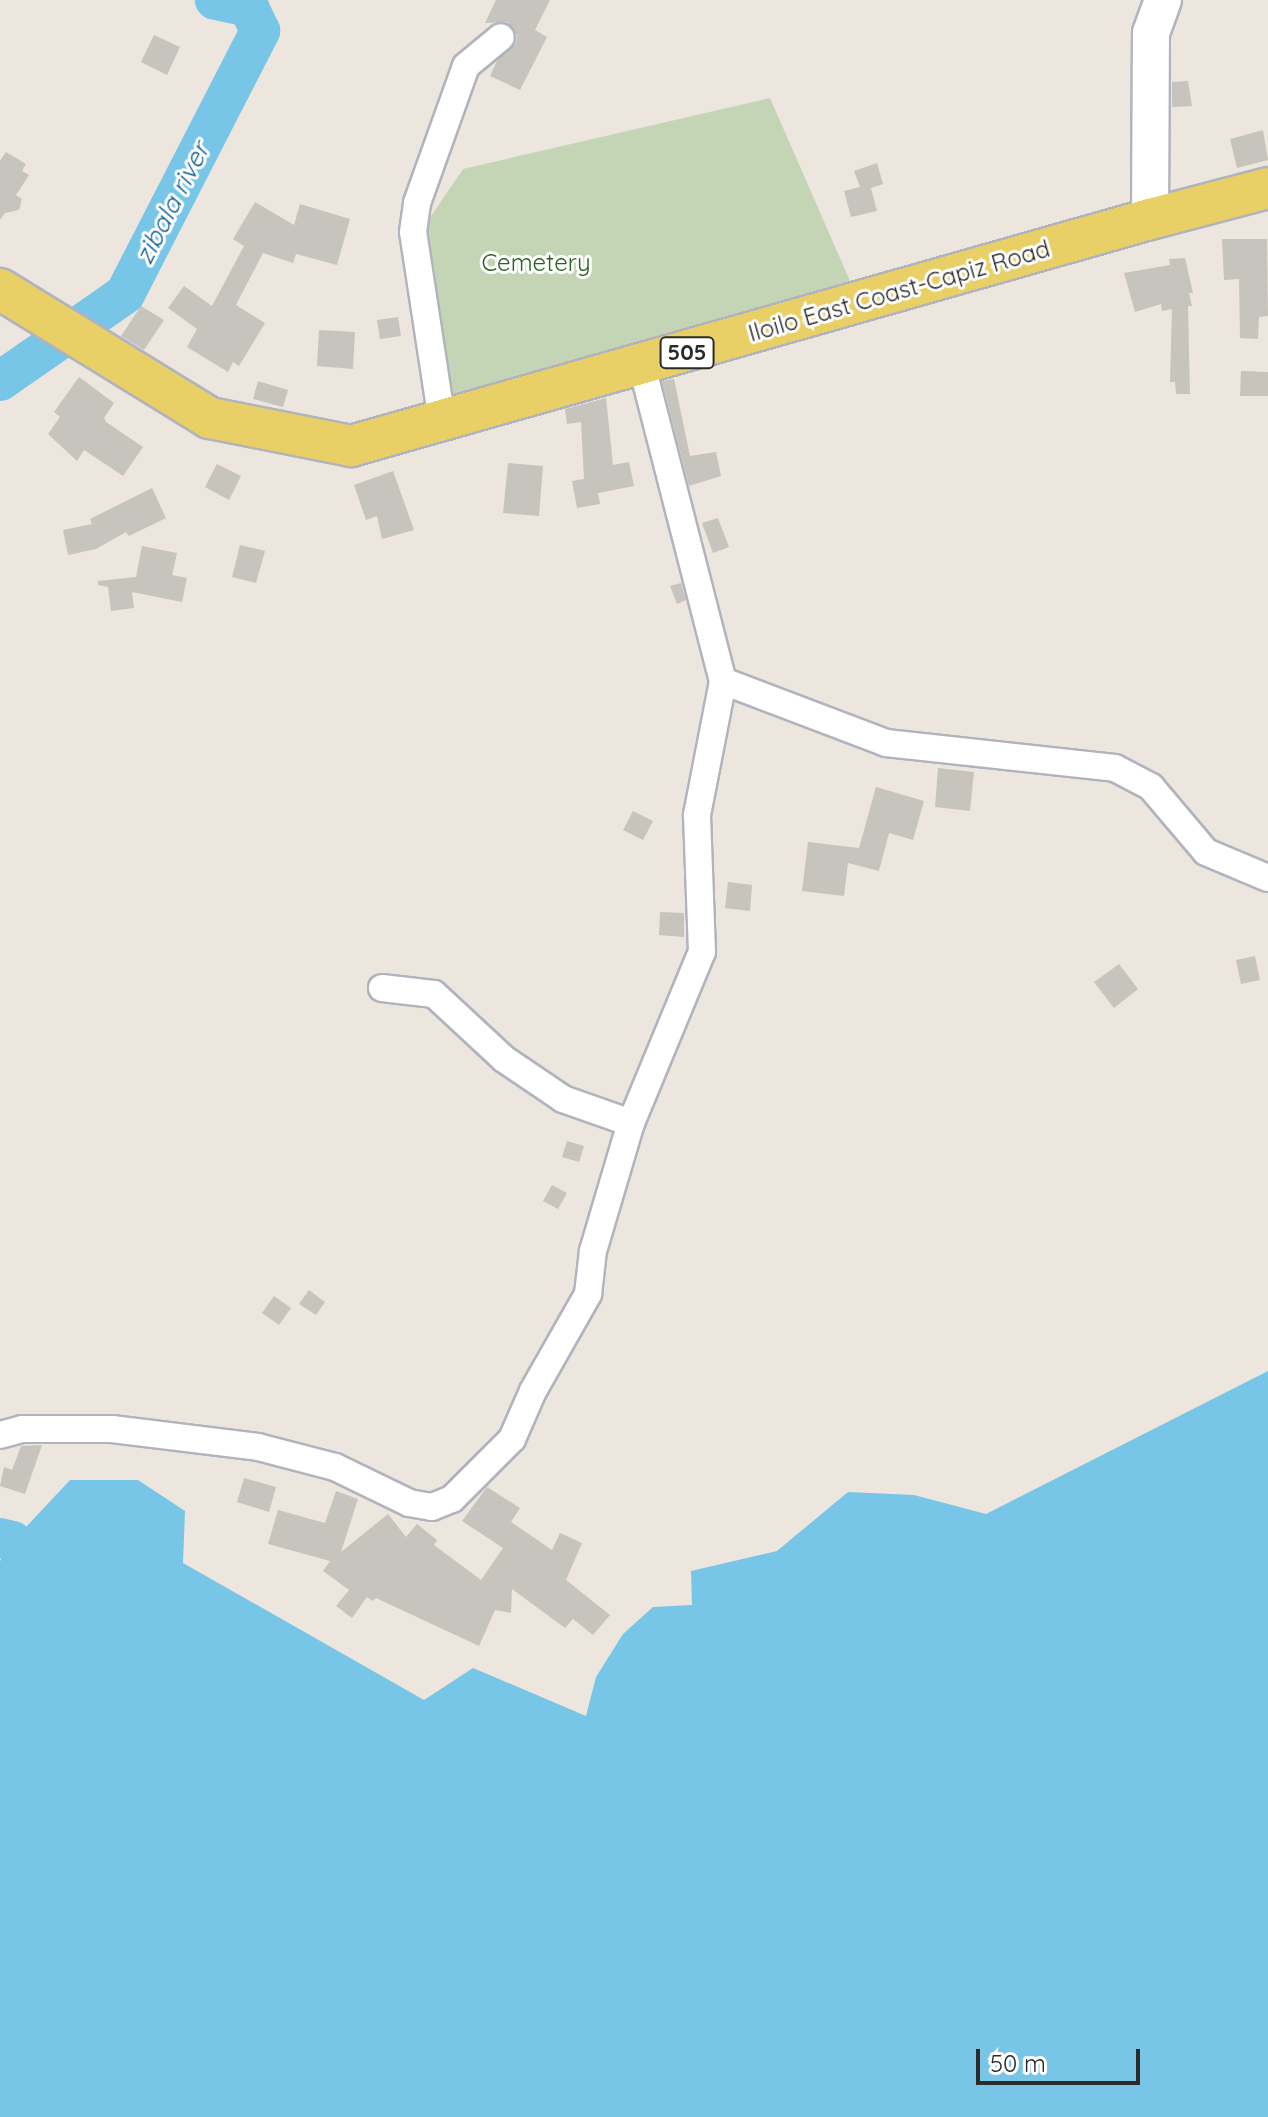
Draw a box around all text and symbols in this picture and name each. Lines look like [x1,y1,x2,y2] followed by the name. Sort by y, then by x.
[128,137,216,269] water label: zibala river
[745,234,1053,348] street label: Iloilo East Coast-Capiz Road
[481,249,591,277] park label: Cemetery
[659,335,715,371] road number: 505
[980,2033,1144,2083] scale bar
[990,2048,1046,2078] text: 50 m

